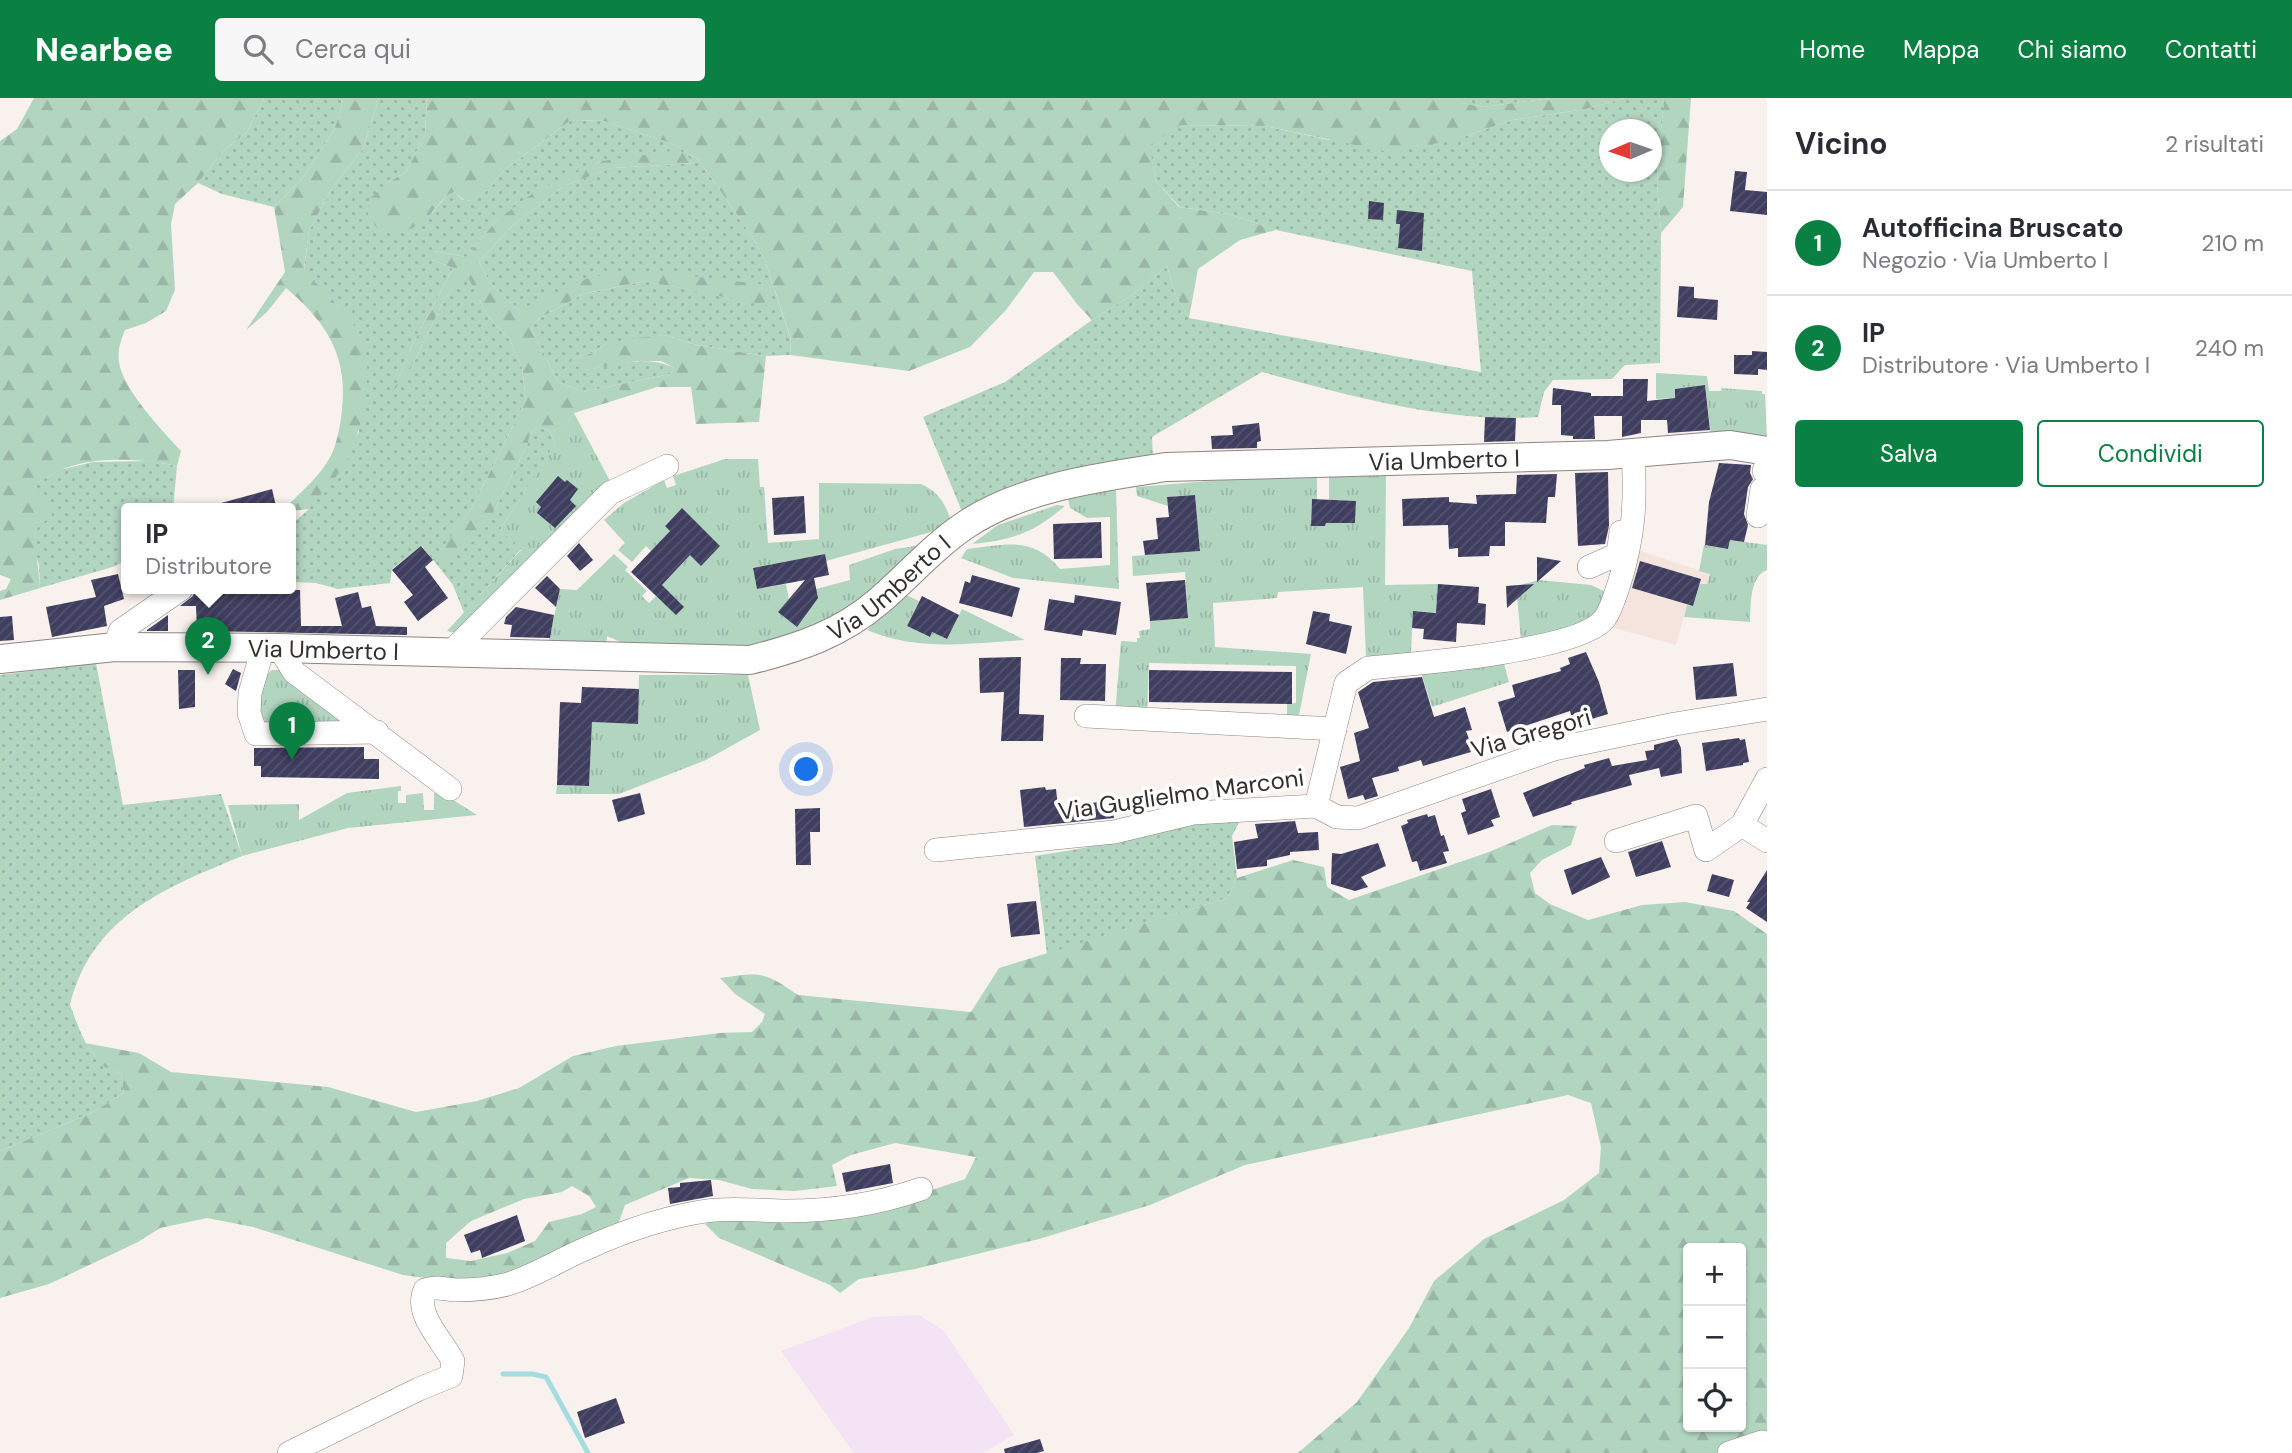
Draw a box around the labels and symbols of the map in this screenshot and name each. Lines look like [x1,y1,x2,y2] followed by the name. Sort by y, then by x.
[1599,119,1662,182] north arrow
[1368,442,1520,477] street label: Via Umberto I
[822,527,956,647] street label: Via Umberto I
[185,617,231,675] pin: 2
[248,632,399,667] street label: Via Umberto I
[1468,701,1594,765] street label: Via Gregori
[269,702,315,760] pin: 1
[789,752,823,786] your location
[1056,761,1306,827] street label: Via Guglielmo Marconi

